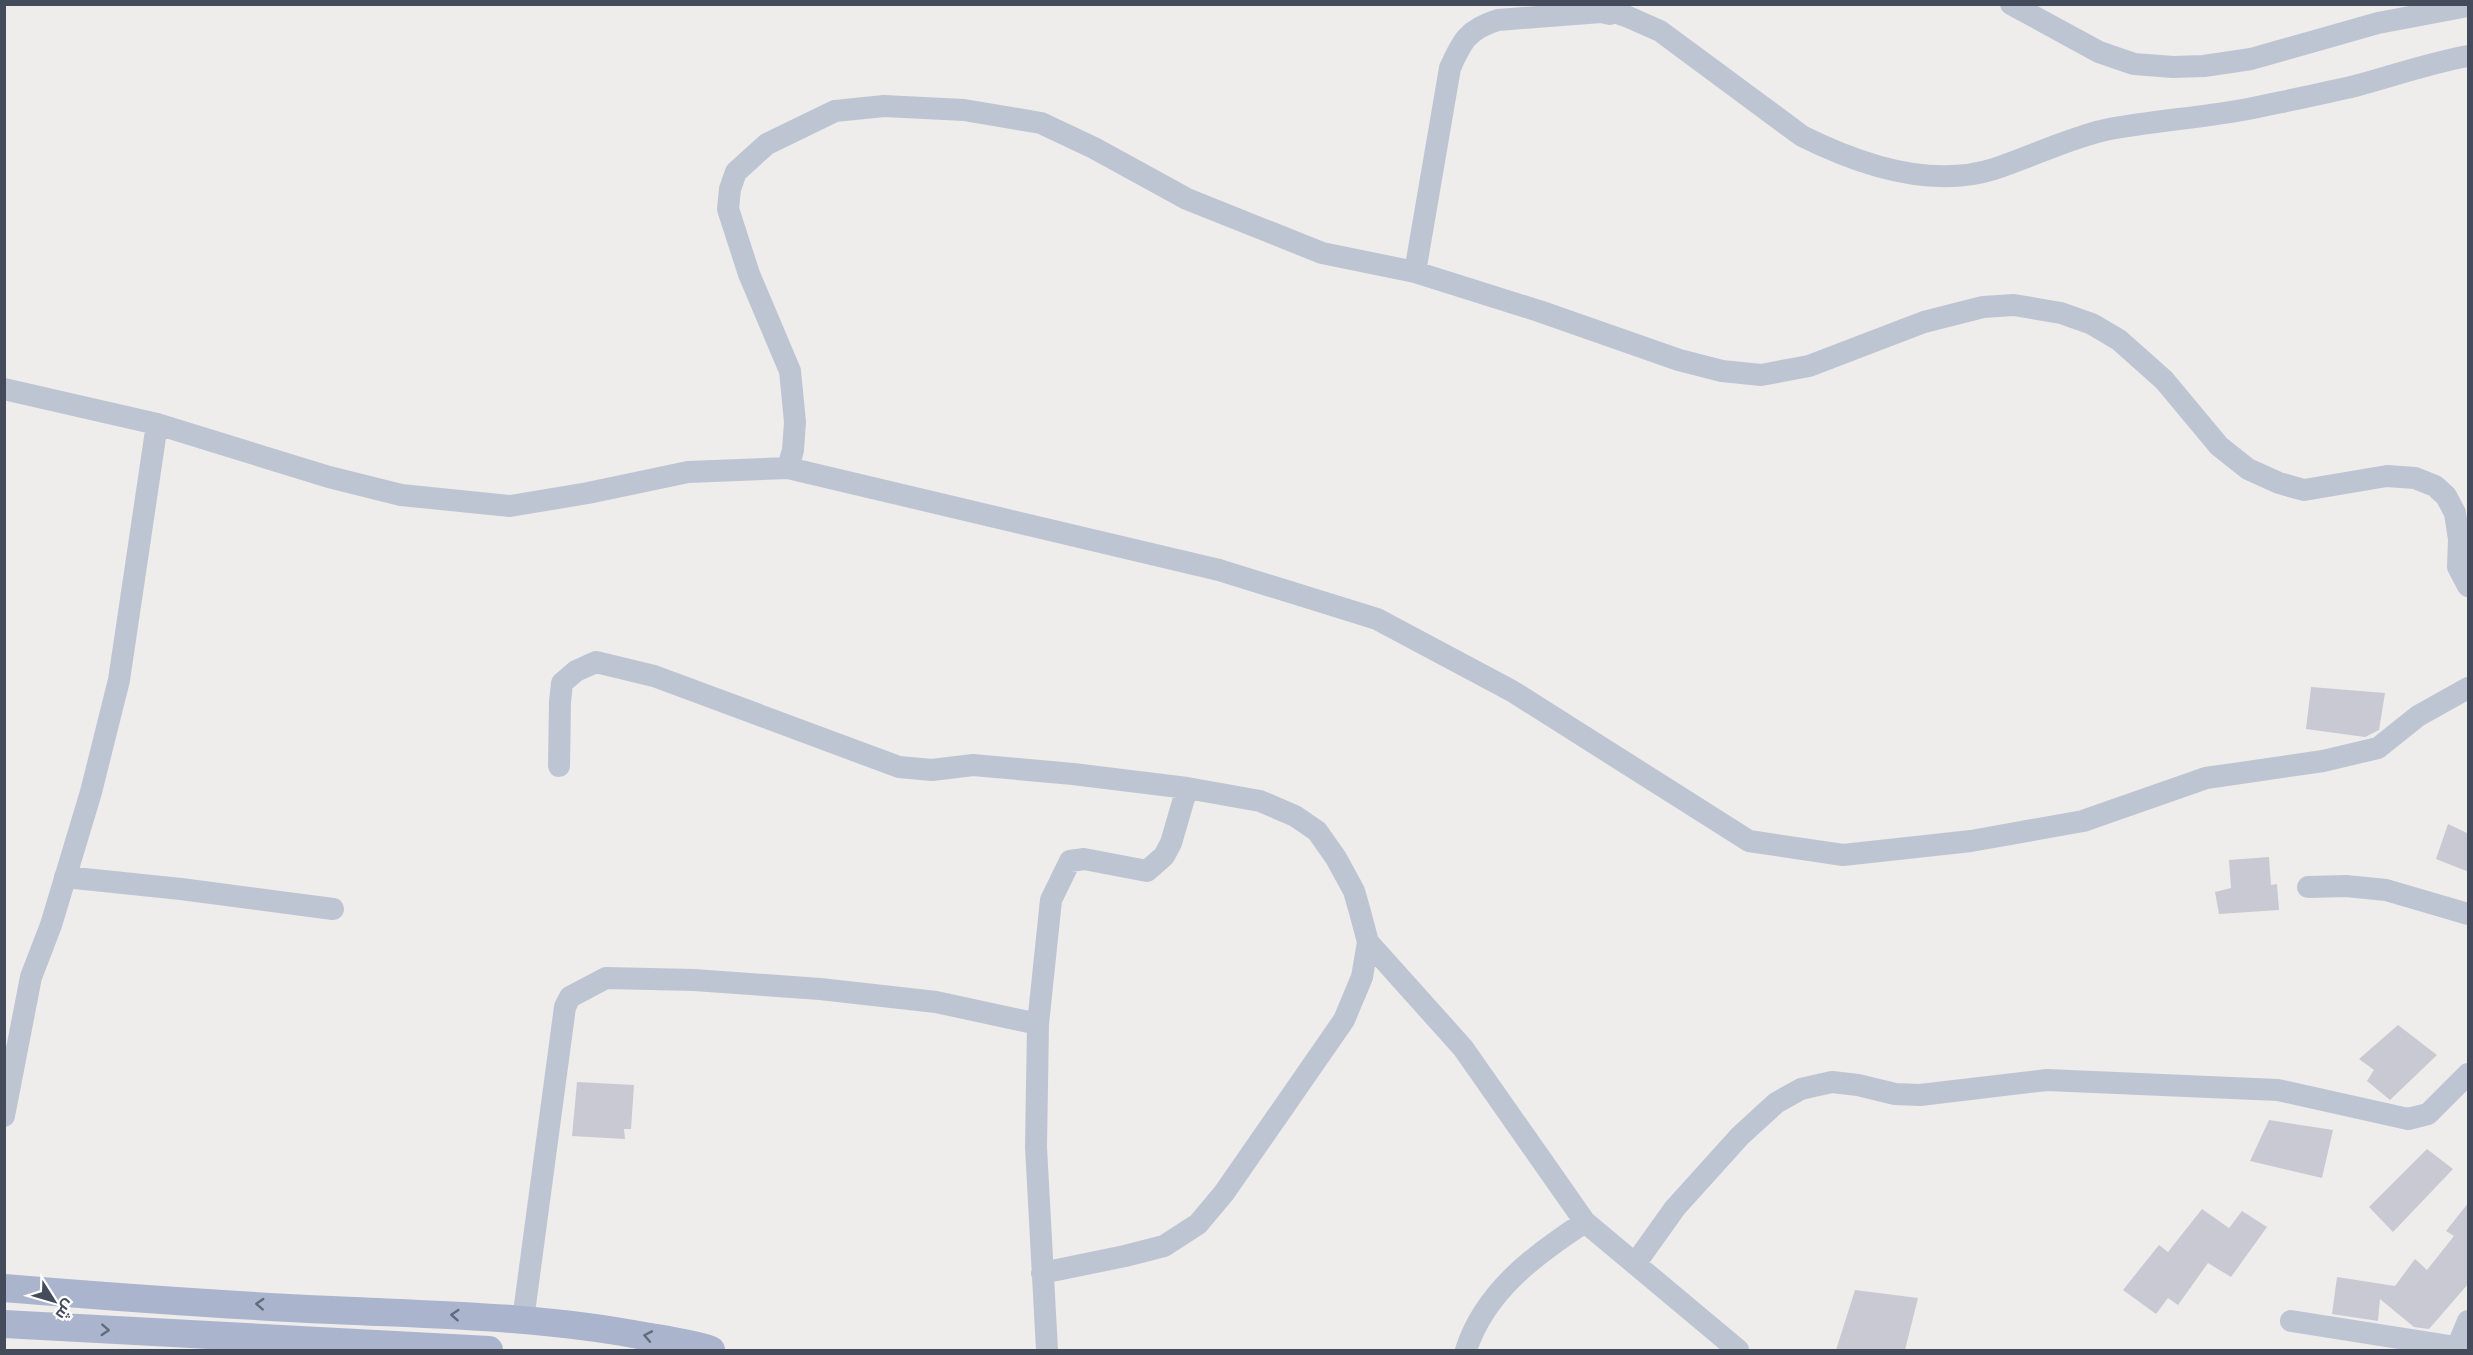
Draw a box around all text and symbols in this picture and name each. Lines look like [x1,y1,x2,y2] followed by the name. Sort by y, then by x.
[24,1271,84,1331] north arrow
[52,1296,79,1324] text: ش
[255,1298,264,1311] one-way arrow
[450,1309,459,1322] one-way arrow
[100,1324,109,1337] one-way arrow
[643,1330,653,1343] one-way arrow

